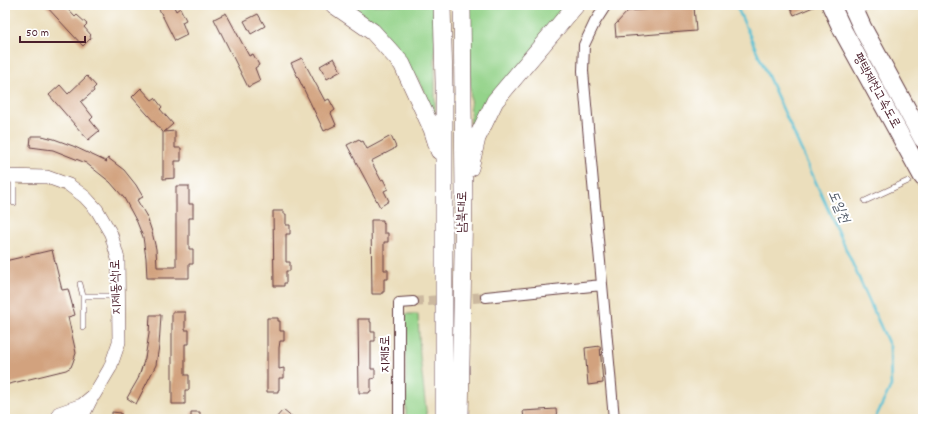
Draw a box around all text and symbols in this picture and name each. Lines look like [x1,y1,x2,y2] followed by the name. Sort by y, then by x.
[20,18,85,44] scale bar
[26,25,49,42] text: 50 m
[847,50,905,132] street label: 평택제천고속도로
[822,187,855,228] water label: 도일천
[453,191,473,233] street label: 남북대로
[107,259,127,315] street label: 지제동삭1로
[377,335,396,373] street label: 지제5로

